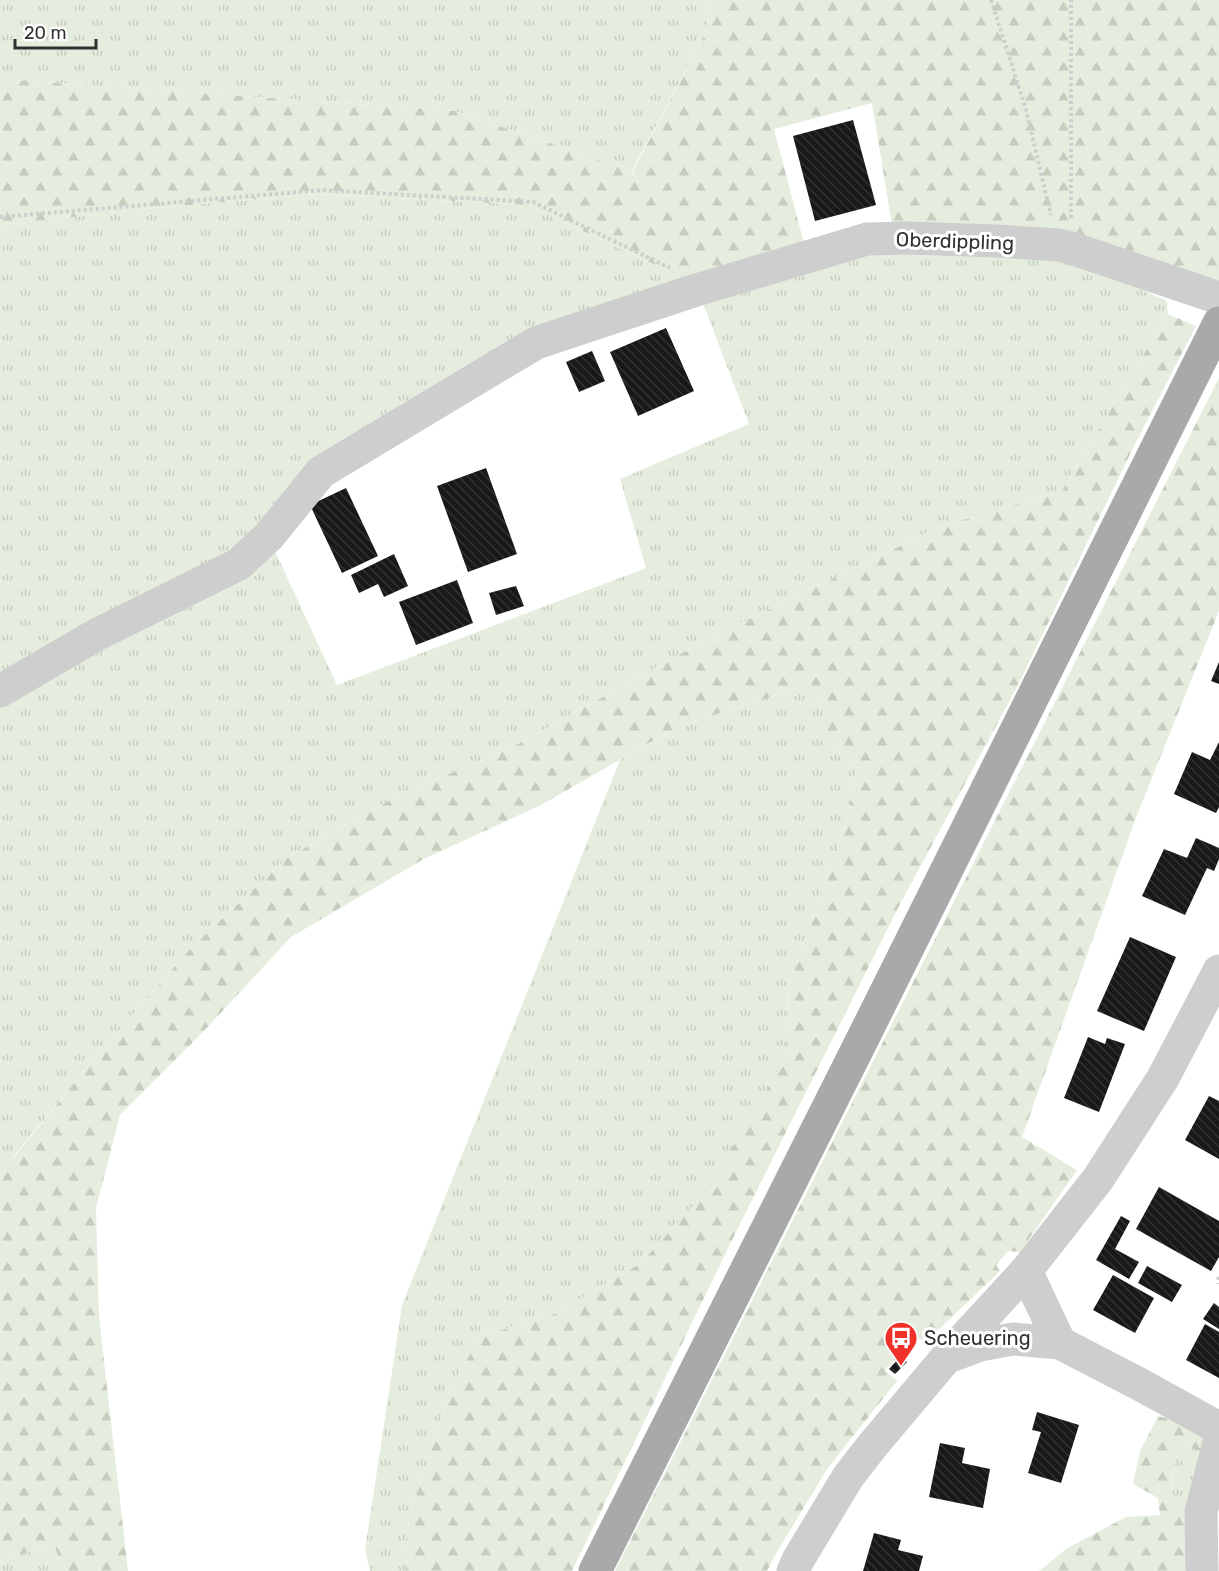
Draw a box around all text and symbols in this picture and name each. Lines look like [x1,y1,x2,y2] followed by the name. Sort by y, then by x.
[15,12,96,50] scale bar
[24,22,66,44] text: 20 m
[895,227,1015,255] street label: Oberdippling
[883,1320,919,1367] bus stop icon: Scheuering
[924,1326,1031,1350] place label: Scheuering

